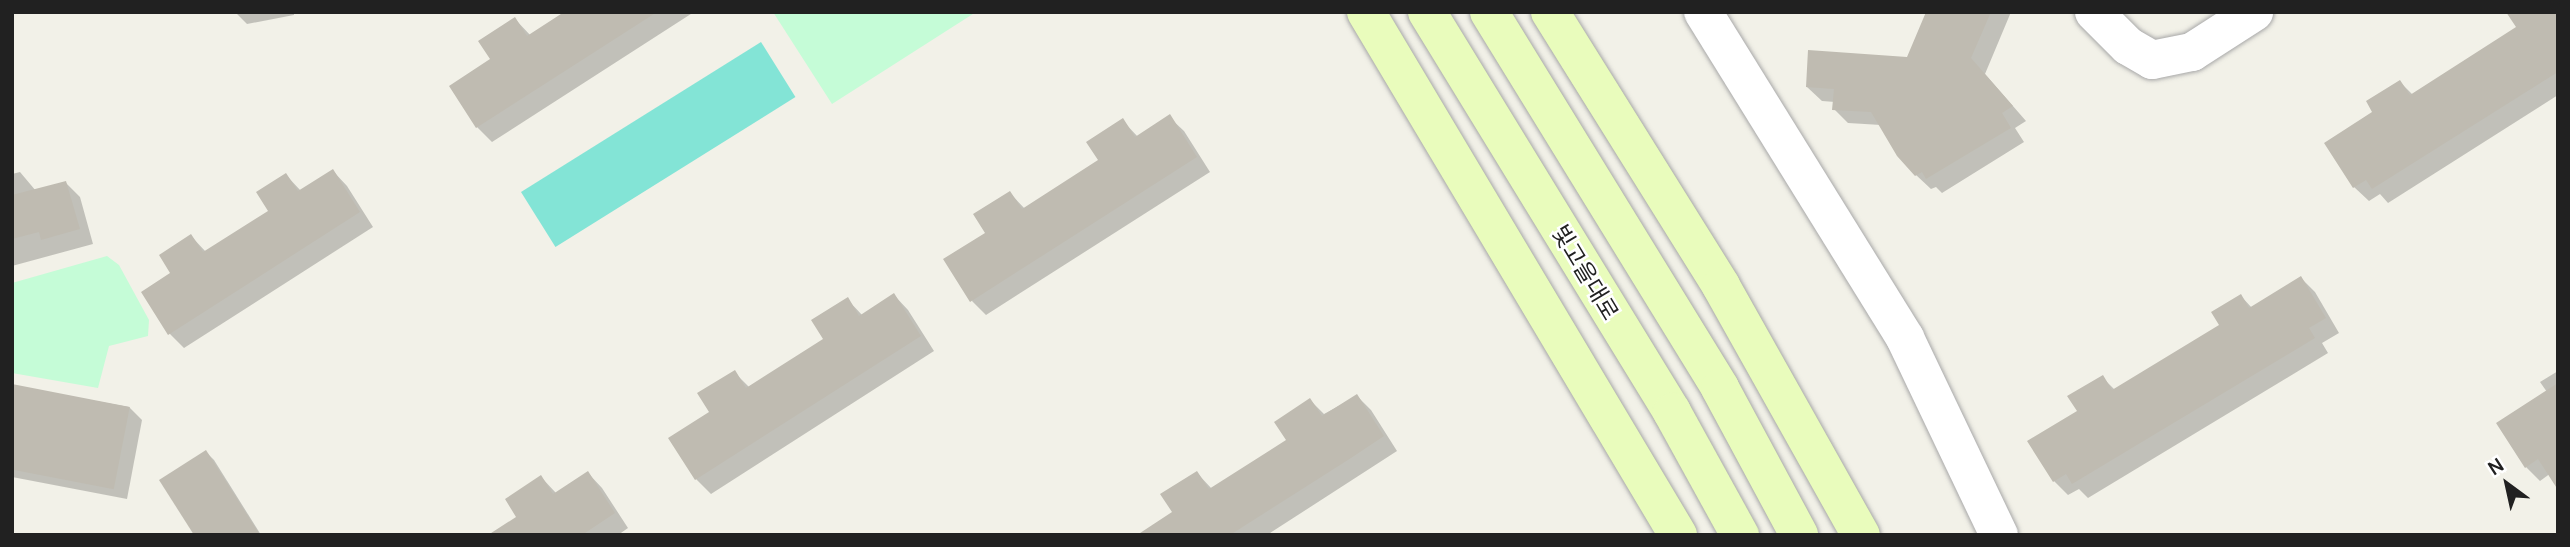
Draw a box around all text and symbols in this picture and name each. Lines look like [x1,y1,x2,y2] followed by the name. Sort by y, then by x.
[1547,220,1625,324] street label: 빛고을대로
[2472,449,2542,519] north arrow
[2483,452,2508,481] text: N

